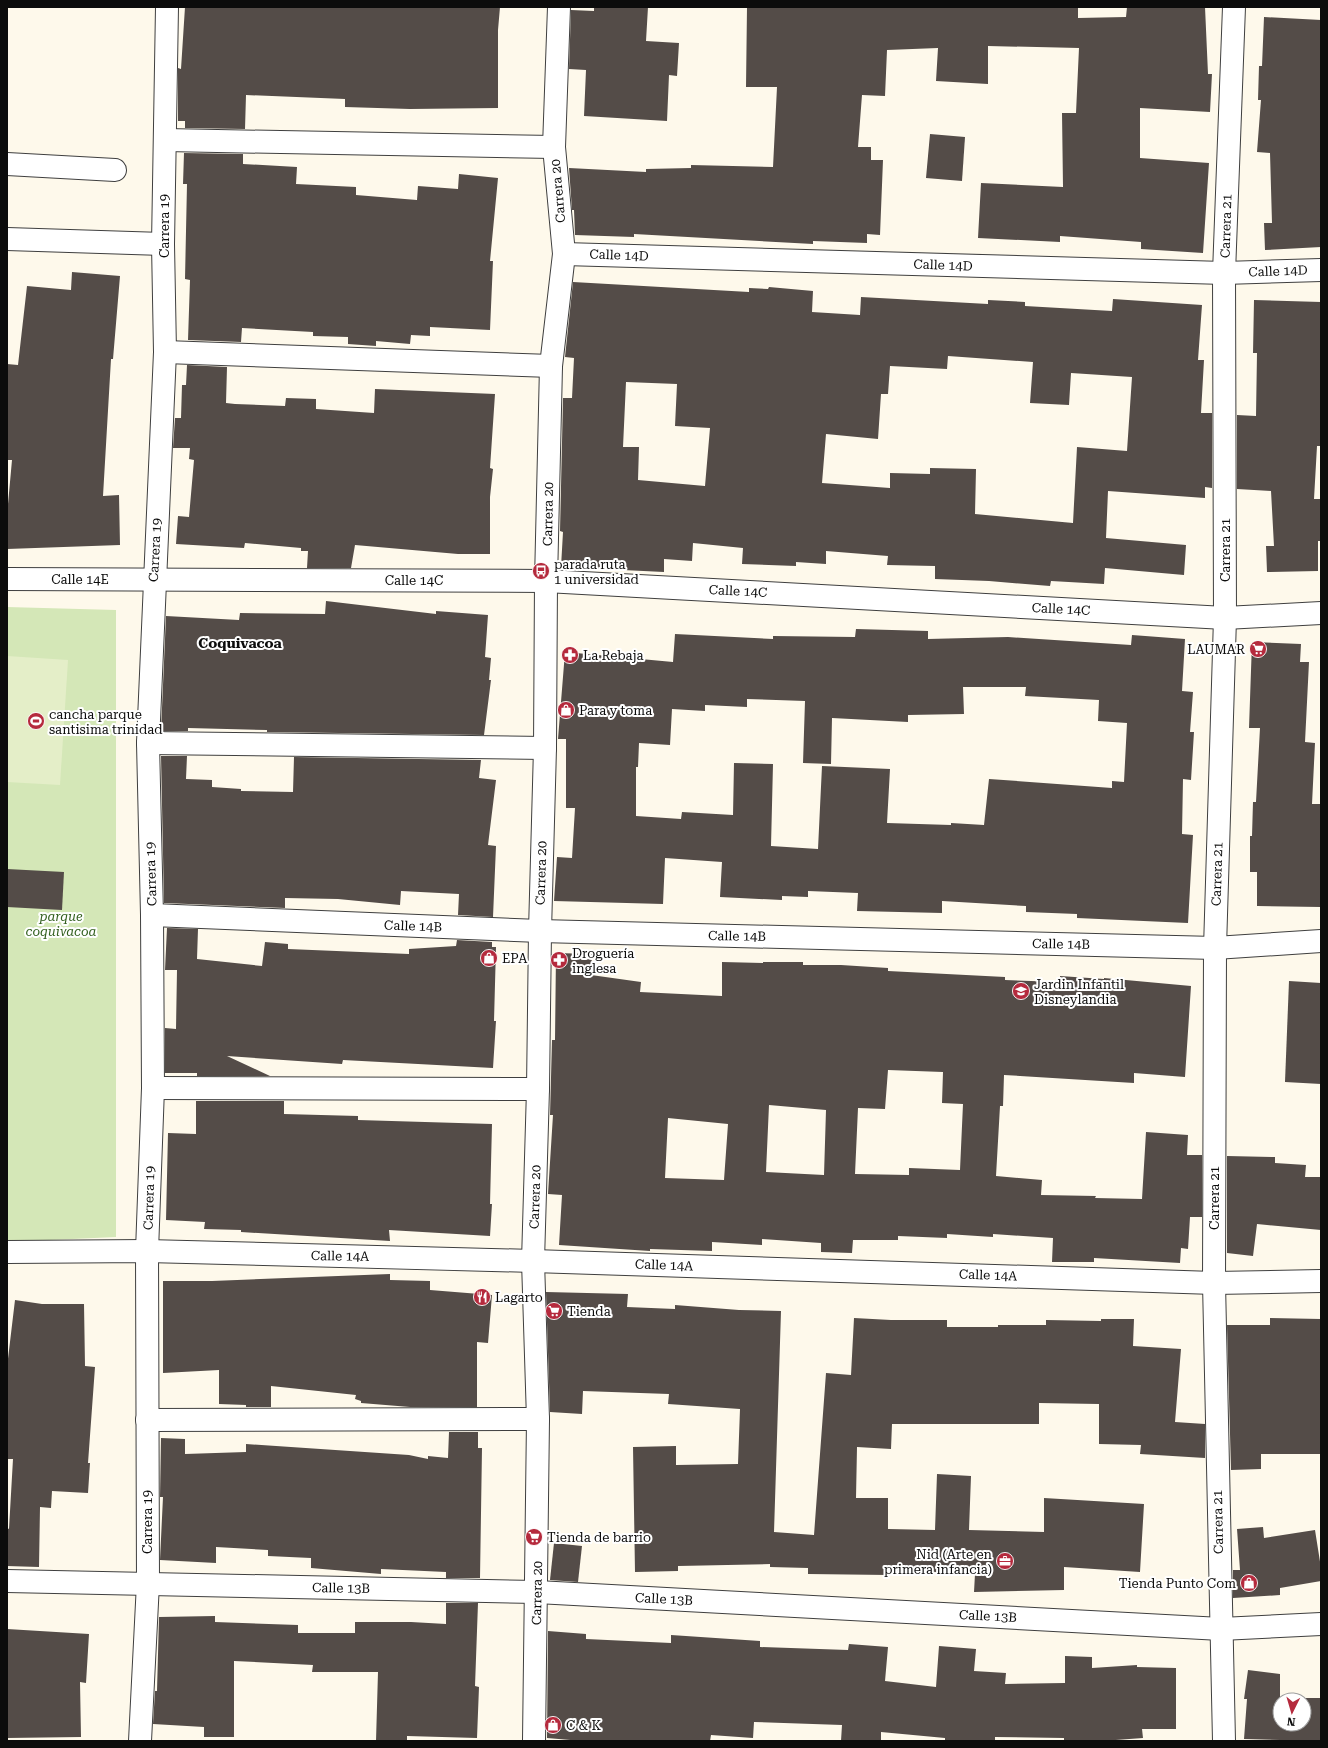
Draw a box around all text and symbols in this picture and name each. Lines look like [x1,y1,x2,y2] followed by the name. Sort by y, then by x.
[548,158,568,224] street label: Carrera 20
[157,194,172,258] street label: Carrera 19
[1217,194,1235,258] street label: Carrera 21
[589,246,649,264] street label: Calle 14D
[913,256,973,274] street label: Calle 14D
[1248,262,1308,280] street label: Calle 14D
[540,482,556,546] street label: Carrera 20
[146,518,164,582] street label: Carrera 19
[1218,518,1233,582] street label: Carrera 21
[554,557,640,587] place label: parada ruta 1 universidad
[531,561,551,581] bus stop icon: parada ruta 1 universidad
[51,572,109,587] street label: Calle 14E
[385,573,443,588] street label: Calle 14C
[708,582,768,600] street label: Calle 14C
[1031,600,1091,618] street label: Calle 14C
[198,635,283,651] district label: Coquivacoa
[1248,639,1268,659] supermarket icon: LAUMAR
[1187,642,1245,657] place label: LAUMAR
[560,645,580,665] pharmacy icon: La Rebaja
[583,648,644,663] place label: La Rebaja
[556,700,576,720] shop icon: Para y toma
[579,703,652,718] place label: Para y toma
[49,707,163,737] place label: cancha parque santisima trinidad
[26,711,46,731] sports icon: cancha parque santisima trinidad
[532,841,550,905] street label: Carrera 20
[142,842,160,906] street label: Carrera 19
[1208,842,1226,906] street label: Carrera 21
[26,909,97,939] park label: parque coquivacoa
[384,917,443,935] street label: Calle 14B
[708,928,766,944] street label: Calle 14B
[1032,936,1090,952] street label: Calle 14B
[572,946,634,976] place label: Droguería inglesa
[479,948,499,968] shop icon: EPA
[549,950,569,970] pharmacy icon: Droguería inglesa
[502,951,527,966] place label: EPA
[1034,977,1124,1007] place label: Jardin Infantil Disneylandia
[1011,981,1031,1001] school or university icon: Jardin Infantil Disneylandia
[526,1165,544,1229] street label: Carrera 20
[140,1166,158,1230] street label: Carrera 19
[1207,1166,1222,1230] street label: Carrera 21
[311,1248,369,1264] street label: Calle 14A
[635,1256,693,1274] street label: Calle 14A
[959,1266,1017,1284] street label: Calle 14A
[472,1287,492,1307] restaurant icon: Lagarto
[495,1290,543,1305] place label: Lagarto
[544,1301,564,1321] supermarket icon: Tienda
[567,1304,611,1319] place label: Tienda
[140,1490,155,1554] street label: Carrera 19
[1210,1490,1226,1554] street label: Carrera 21
[524,1527,544,1547] supermarket icon: Tienda de barrio
[547,1530,651,1545] place label: Tienda de barrio
[884,1547,993,1577] place label: Nid (Arte en primera infancia)
[995,1551,1015,1571] office icon: Nid (Arte en primera infancia)
[529,1561,545,1625] street label: Carrera 20
[1239,1573,1259,1593] shop icon: Tienda Punto Com
[1119,1576,1236,1591] place label: Tienda Punto Com
[312,1580,370,1596] street label: Calle 13B
[635,1590,694,1608] street label: Calle 13B
[959,1607,1018,1625] street label: Calle 13B
[1272,1692,1312,1732] north arrow
[543,1715,563,1735] shop icon: C & K
[1286,1715,1296,1728] text: N
[566,1718,602,1733] place label: C & K

